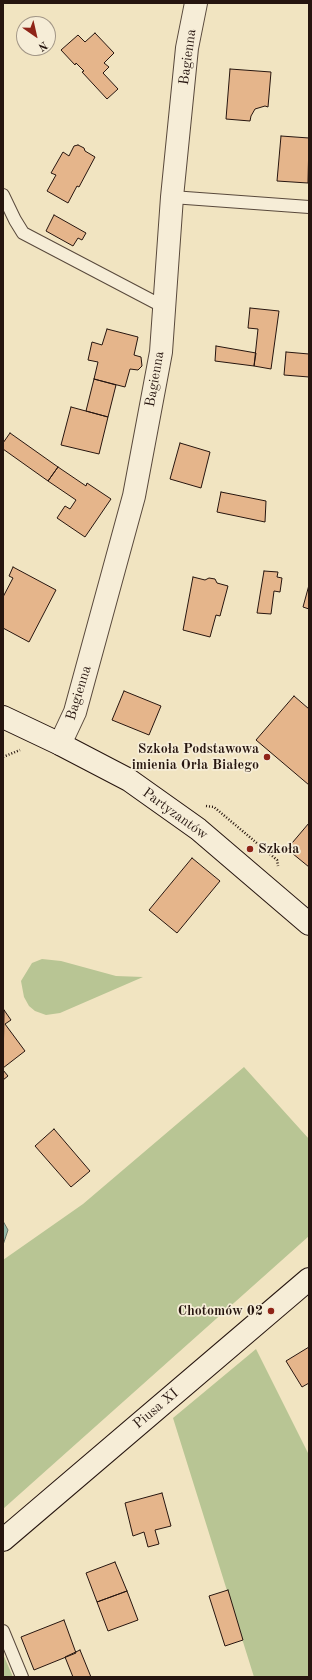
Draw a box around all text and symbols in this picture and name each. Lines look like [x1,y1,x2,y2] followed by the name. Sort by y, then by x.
[16,16,56,56] north arrow
[176,28,200,86] street label: Bagienna
[36,39,49,52] text: N
[142,350,168,408] street label: Bagienna
[63,664,95,722] street label: Bagienna
[132,741,259,774] place label: Szkoła Podstawowa imienia Orła Białego
[262,752,272,762] marker: Szkoła Podstawowa imienia Orła Białego
[139,785,211,843] street label: Partyzantów
[258,841,299,857] place label: Szkoła
[245,844,255,854] marker: Szkoła
[178,1303,263,1319] place label: Chotomów 02
[266,1306,276,1316] marker: Chotomów 02
[130,1385,182,1433] street label: Piusa XI

